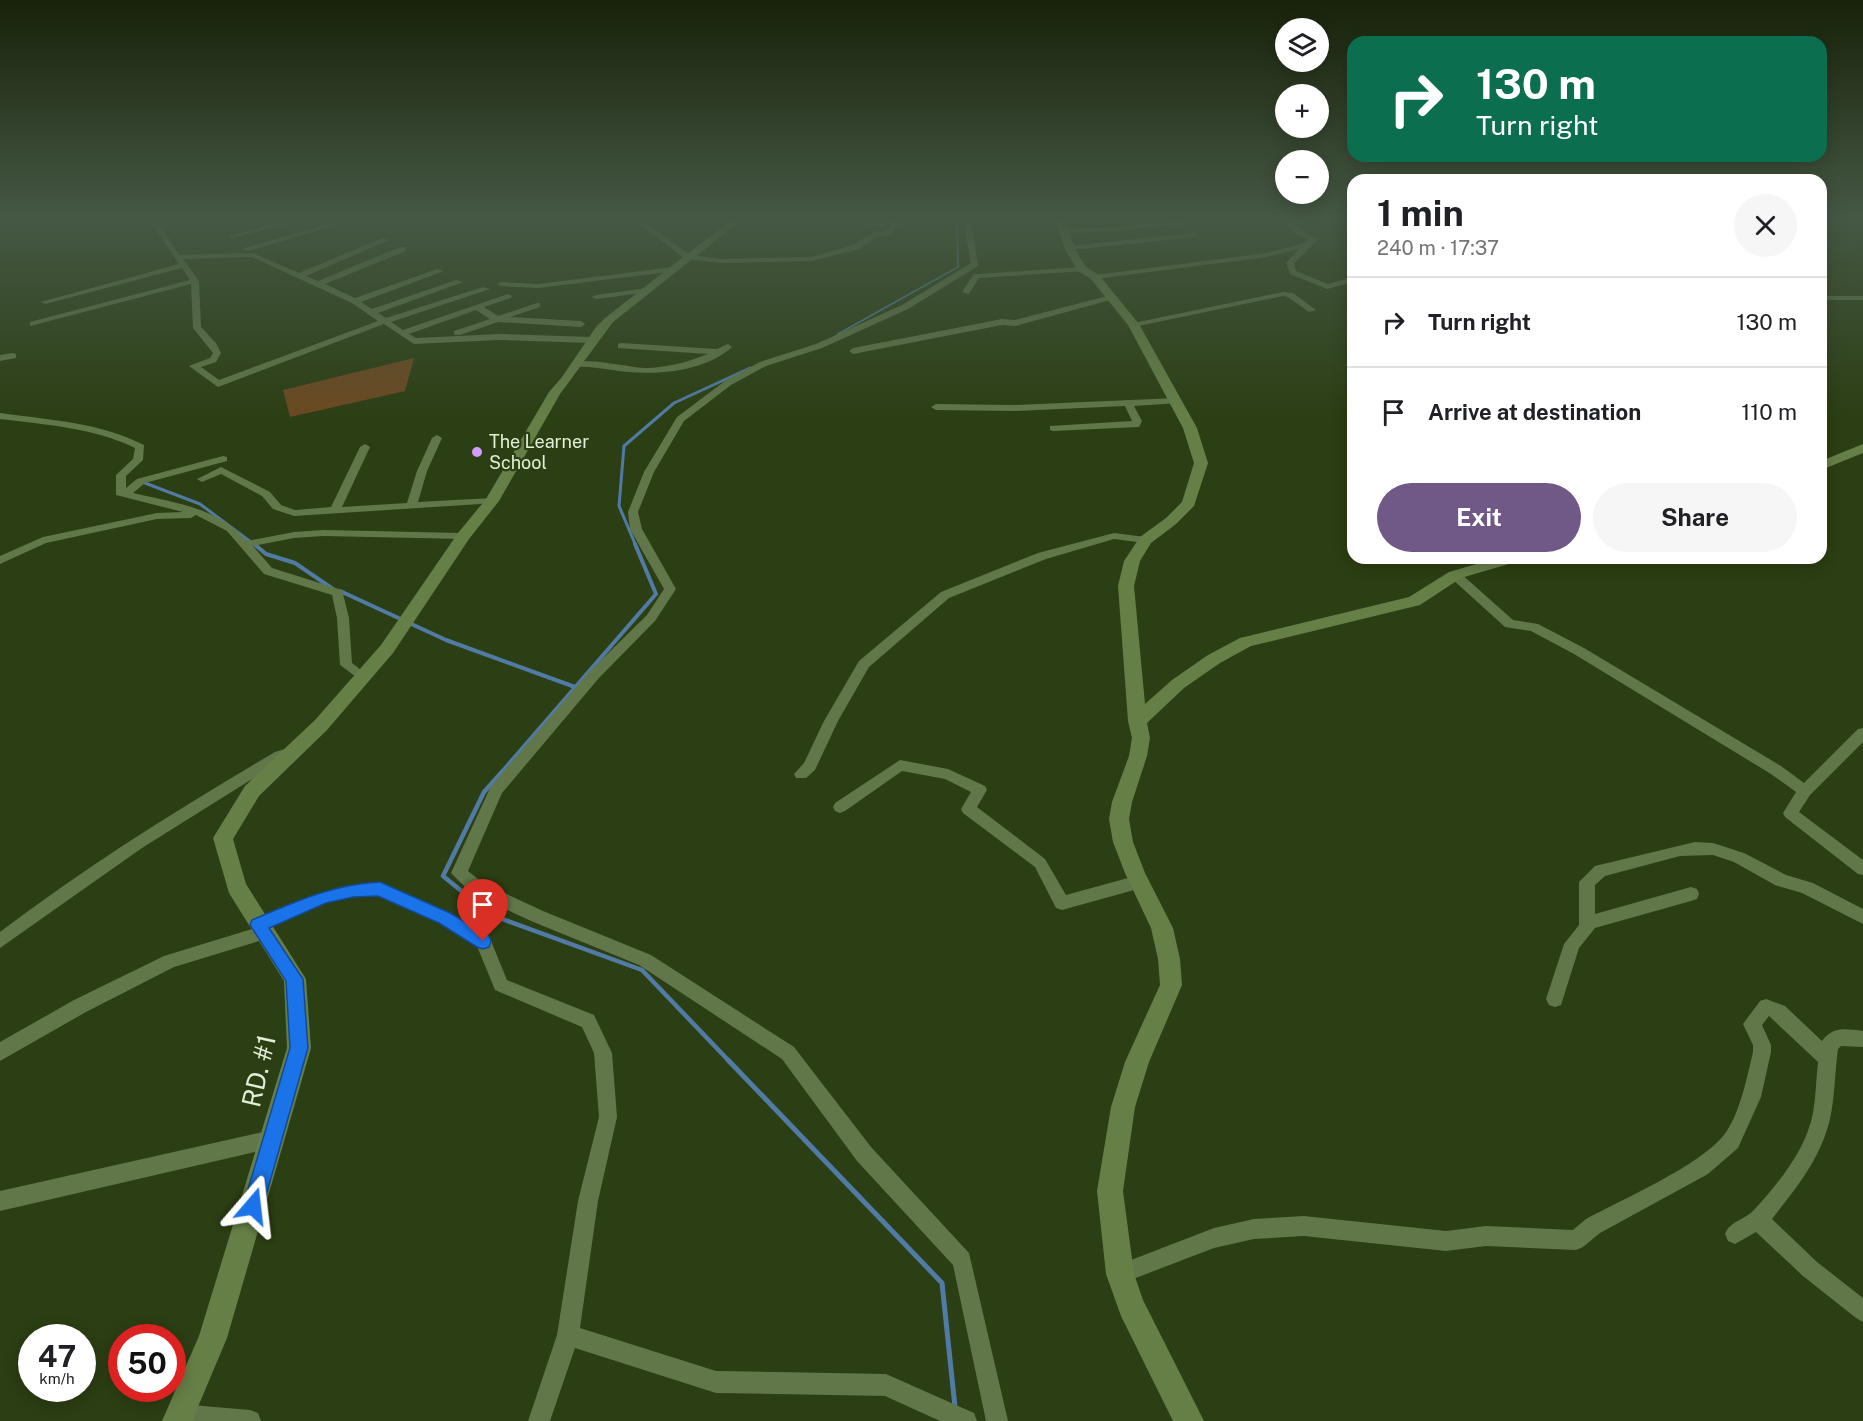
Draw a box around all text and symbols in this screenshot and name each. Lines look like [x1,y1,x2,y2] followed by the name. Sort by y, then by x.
[1275,18,1329,204] map controls
[1275,18,1329,72] button: layers
[1476,59,1596,108] text: 130 m
[1377,60,1455,138] icon: right
[1275,84,1329,138] button: +
[1476,109,1599,141] text: Turn right
[1275,150,1329,204] button: −
[1377,192,1464,234] text: 1 min
[1734,194,1797,257] button: close
[1377,236,1499,260] text: 240 m · 17:37
[1377,306,1410,339] icon: right
[1428,309,1531,335] text: Turn right
[1736,309,1797,335] text: 130 m
[1377,396,1410,429] icon: arrive
[1428,399,1641,425] text: Arrive at destination
[1741,399,1797,425] text: 110 m
[489,431,589,473] place label: The Learner School
[470,445,484,459] marker: The Learner School
[1377,483,1581,552] button: Exit
[1593,483,1797,552] button: Share
[457,879,508,941] pin
[466,888,499,921] icon: arrive
[235,1032,282,1110] street label: RD. #1
[221,1174,285,1238] position arrow
[108,1324,186,1402] speed limit sign: 50
[38,1338,76,1374] text: 47
[39,1370,75,1387] text: km/h

